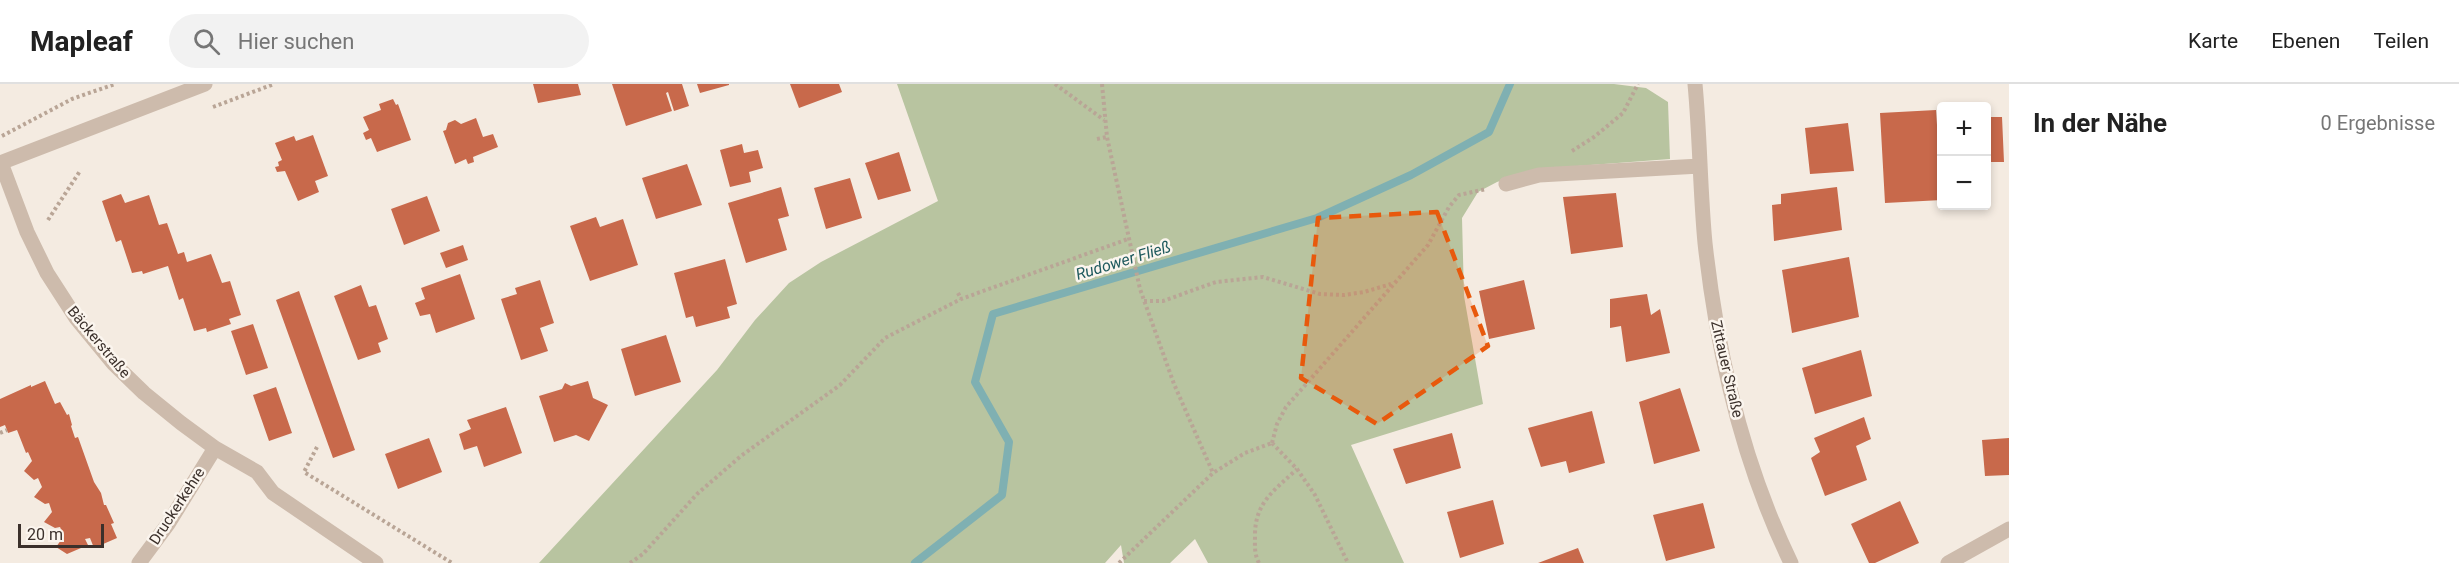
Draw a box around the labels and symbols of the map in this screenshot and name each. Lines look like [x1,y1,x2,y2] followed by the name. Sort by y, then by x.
[1073,237,1173,284] water label: Rudower Fließ
[64,302,134,382] street label: Bäckerstraße
[1707,319,1747,419] street label: Zittauer Straße
[145,464,209,548] street label: Druckerkehre
[18,521,104,548] scale bar

